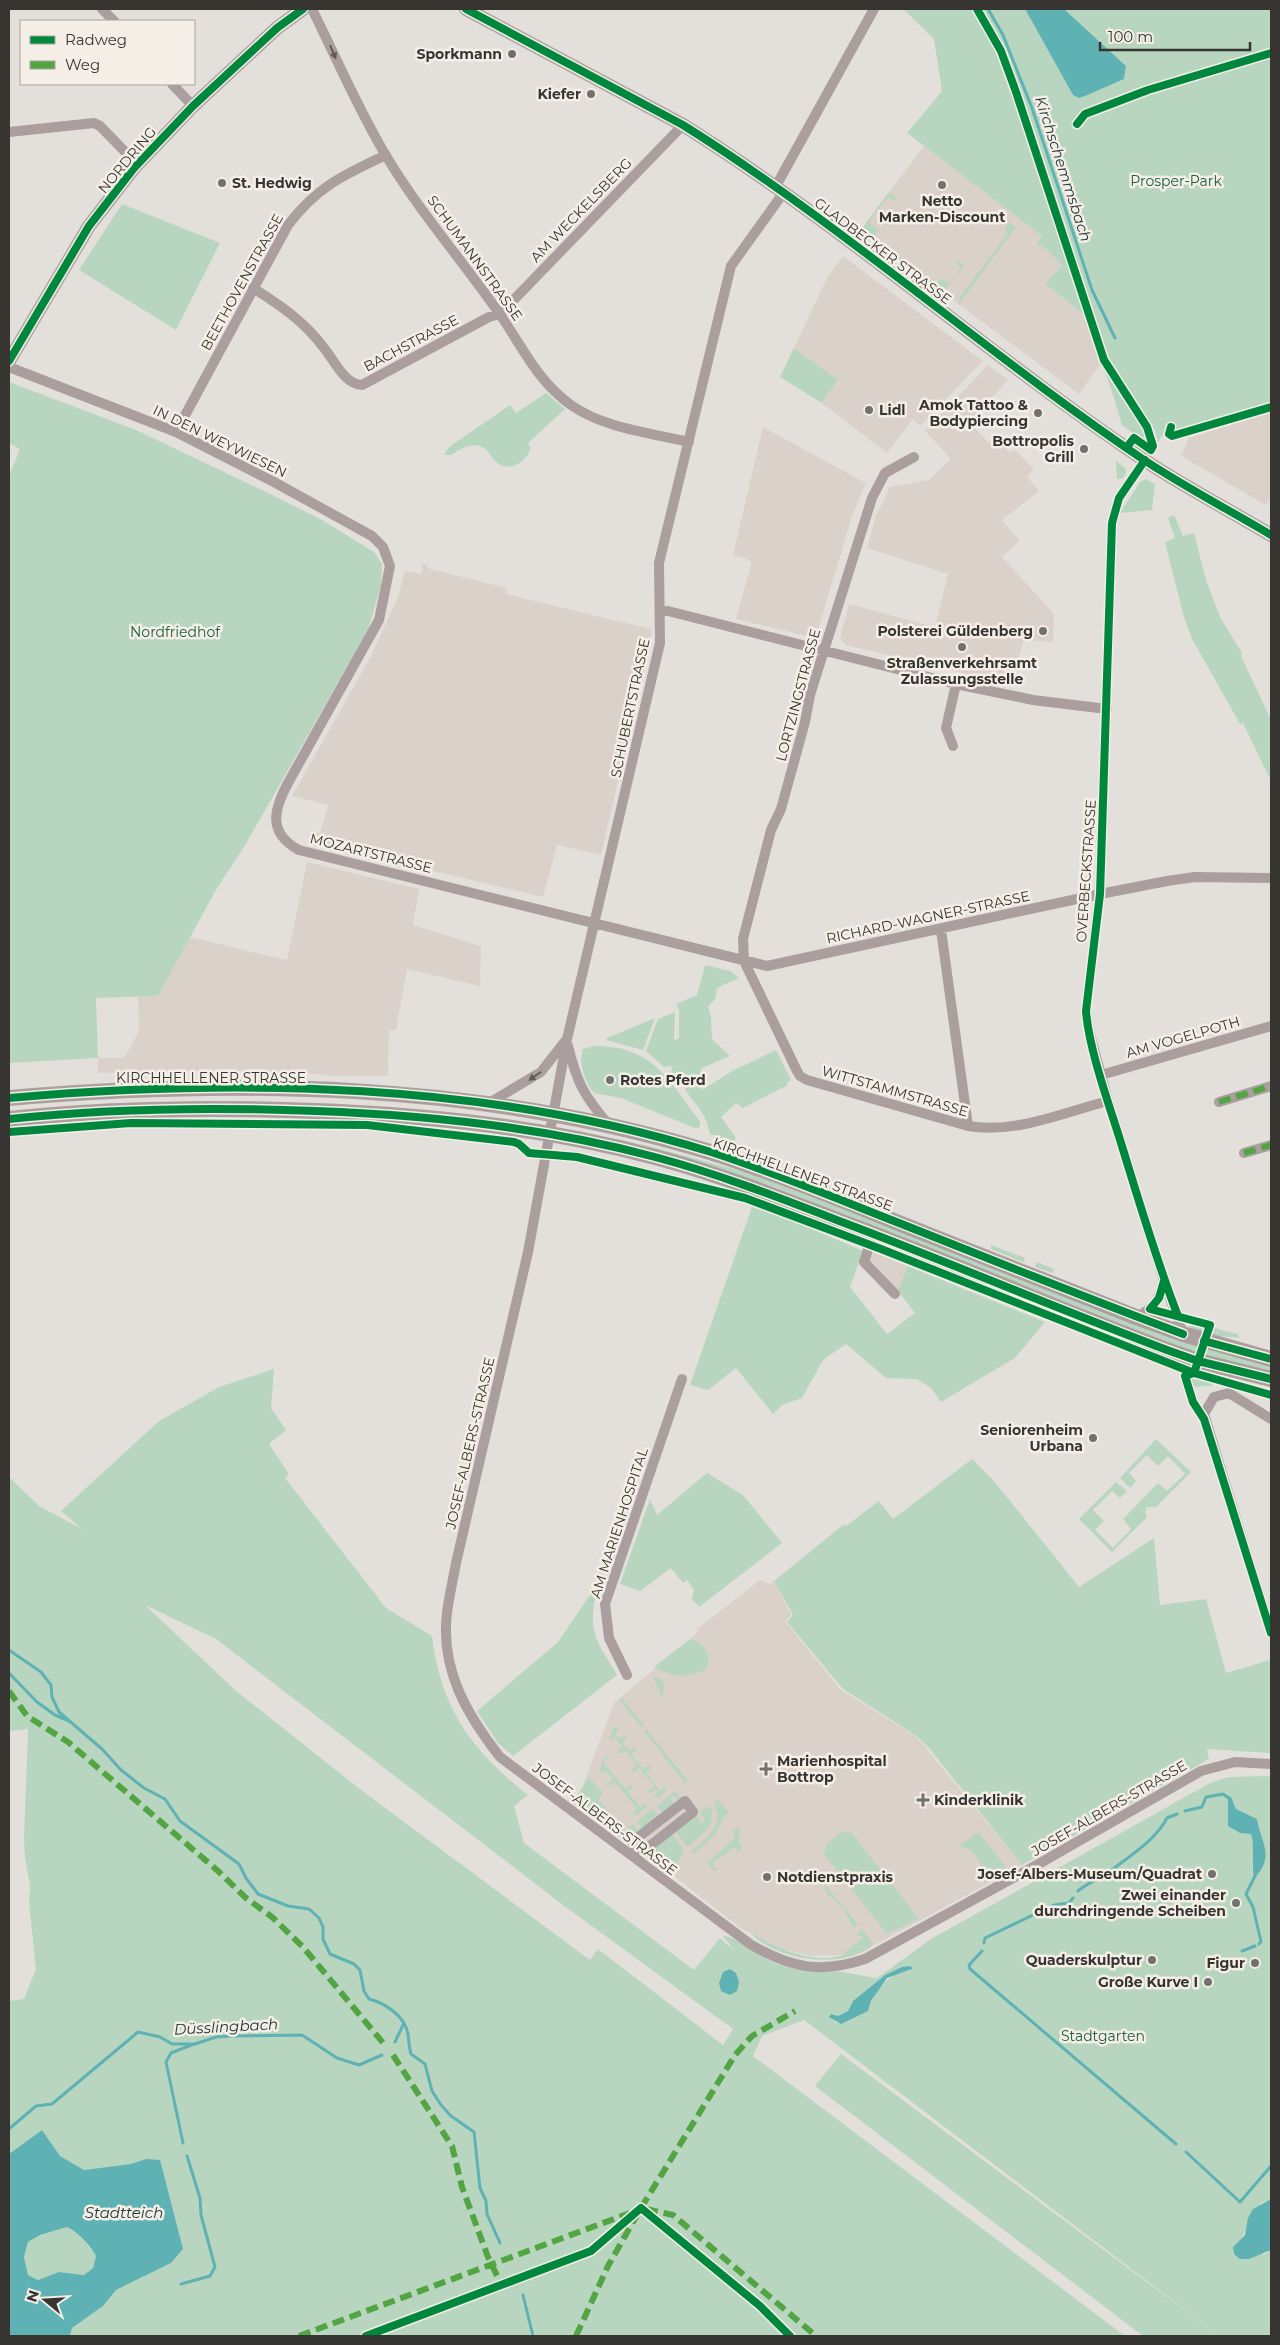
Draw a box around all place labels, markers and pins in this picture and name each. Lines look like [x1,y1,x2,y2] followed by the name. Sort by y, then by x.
[416,45,502,63] place label: Sporkmann
[506,48,518,60] marker: Sporkmann
[537,85,581,103] place label: Kiefer
[585,88,597,100] marker: Kiefer
[232,174,312,192] place label: St. Hedwig
[216,177,228,189] marker: St. Hedwig
[936,179,948,191] marker: Netto Marken-Discount
[879,192,1005,226] place label: Netto Marken-Discount
[918,396,1028,430] place label: Amok Tattoo & Bodypiercing
[879,401,906,419] place label: Lidl
[863,404,875,416] marker: Lidl
[1032,407,1044,419] marker: Amok Tattoo & Bodypiercing
[992,432,1075,466] place label: Bottropolis Grill
[1078,443,1090,455] marker: Bottropolis Grill
[877,622,1033,640] place label: Polsterei Güldenberg
[1037,625,1049,637] marker: Polsterei Güldenberg
[956,641,968,653] marker: Straßenverkehrsamt Zulassungsstelle
[887,654,1037,688] place label: Straßenverkehrsamt Zulassungsstelle
[620,1071,706,1089] place label: Rotes Pferd
[604,1074,616,1086] marker: Rotes Pferd
[980,1421,1083,1455] place label: Seniorenheim Urbana
[1087,1432,1099,1444] marker: Seniorenheim Urbana
[777,1752,887,1786] place label: Marienhospital Bottrop
[759,1762,773,1776] marker: Marienhospital Bottrop
[934,1791,1024,1809] place label: Kinderklinik
[916,1793,930,1807] marker: Kinderklinik
[977,1865,1202,1883] place label: Josef-Albers-Museum/Quadrat
[777,1868,894,1886] place label: Notdienstpraxis
[1206,1868,1218,1880] marker: Josef-Albers-Museum/Quadrat
[761,1871,773,1883] marker: Notdienstpraxis
[1034,1886,1226,1920] place label: Zwei einander durchdringende Scheiben
[1230,1897,1242,1909] marker: Zwei einander durchdringende Scheiben
[1026,1951,1142,1969] place label: Quaderskulptur
[1146,1954,1158,1966] marker: Quaderskulptur
[1206,1954,1245,1972] place label: Figur
[1249,1957,1261,1969] marker: Figur
[1098,1973,1198,1991] place label: Große Kurve I
[1202,1976,1214,1988] marker: Große Kurve I

